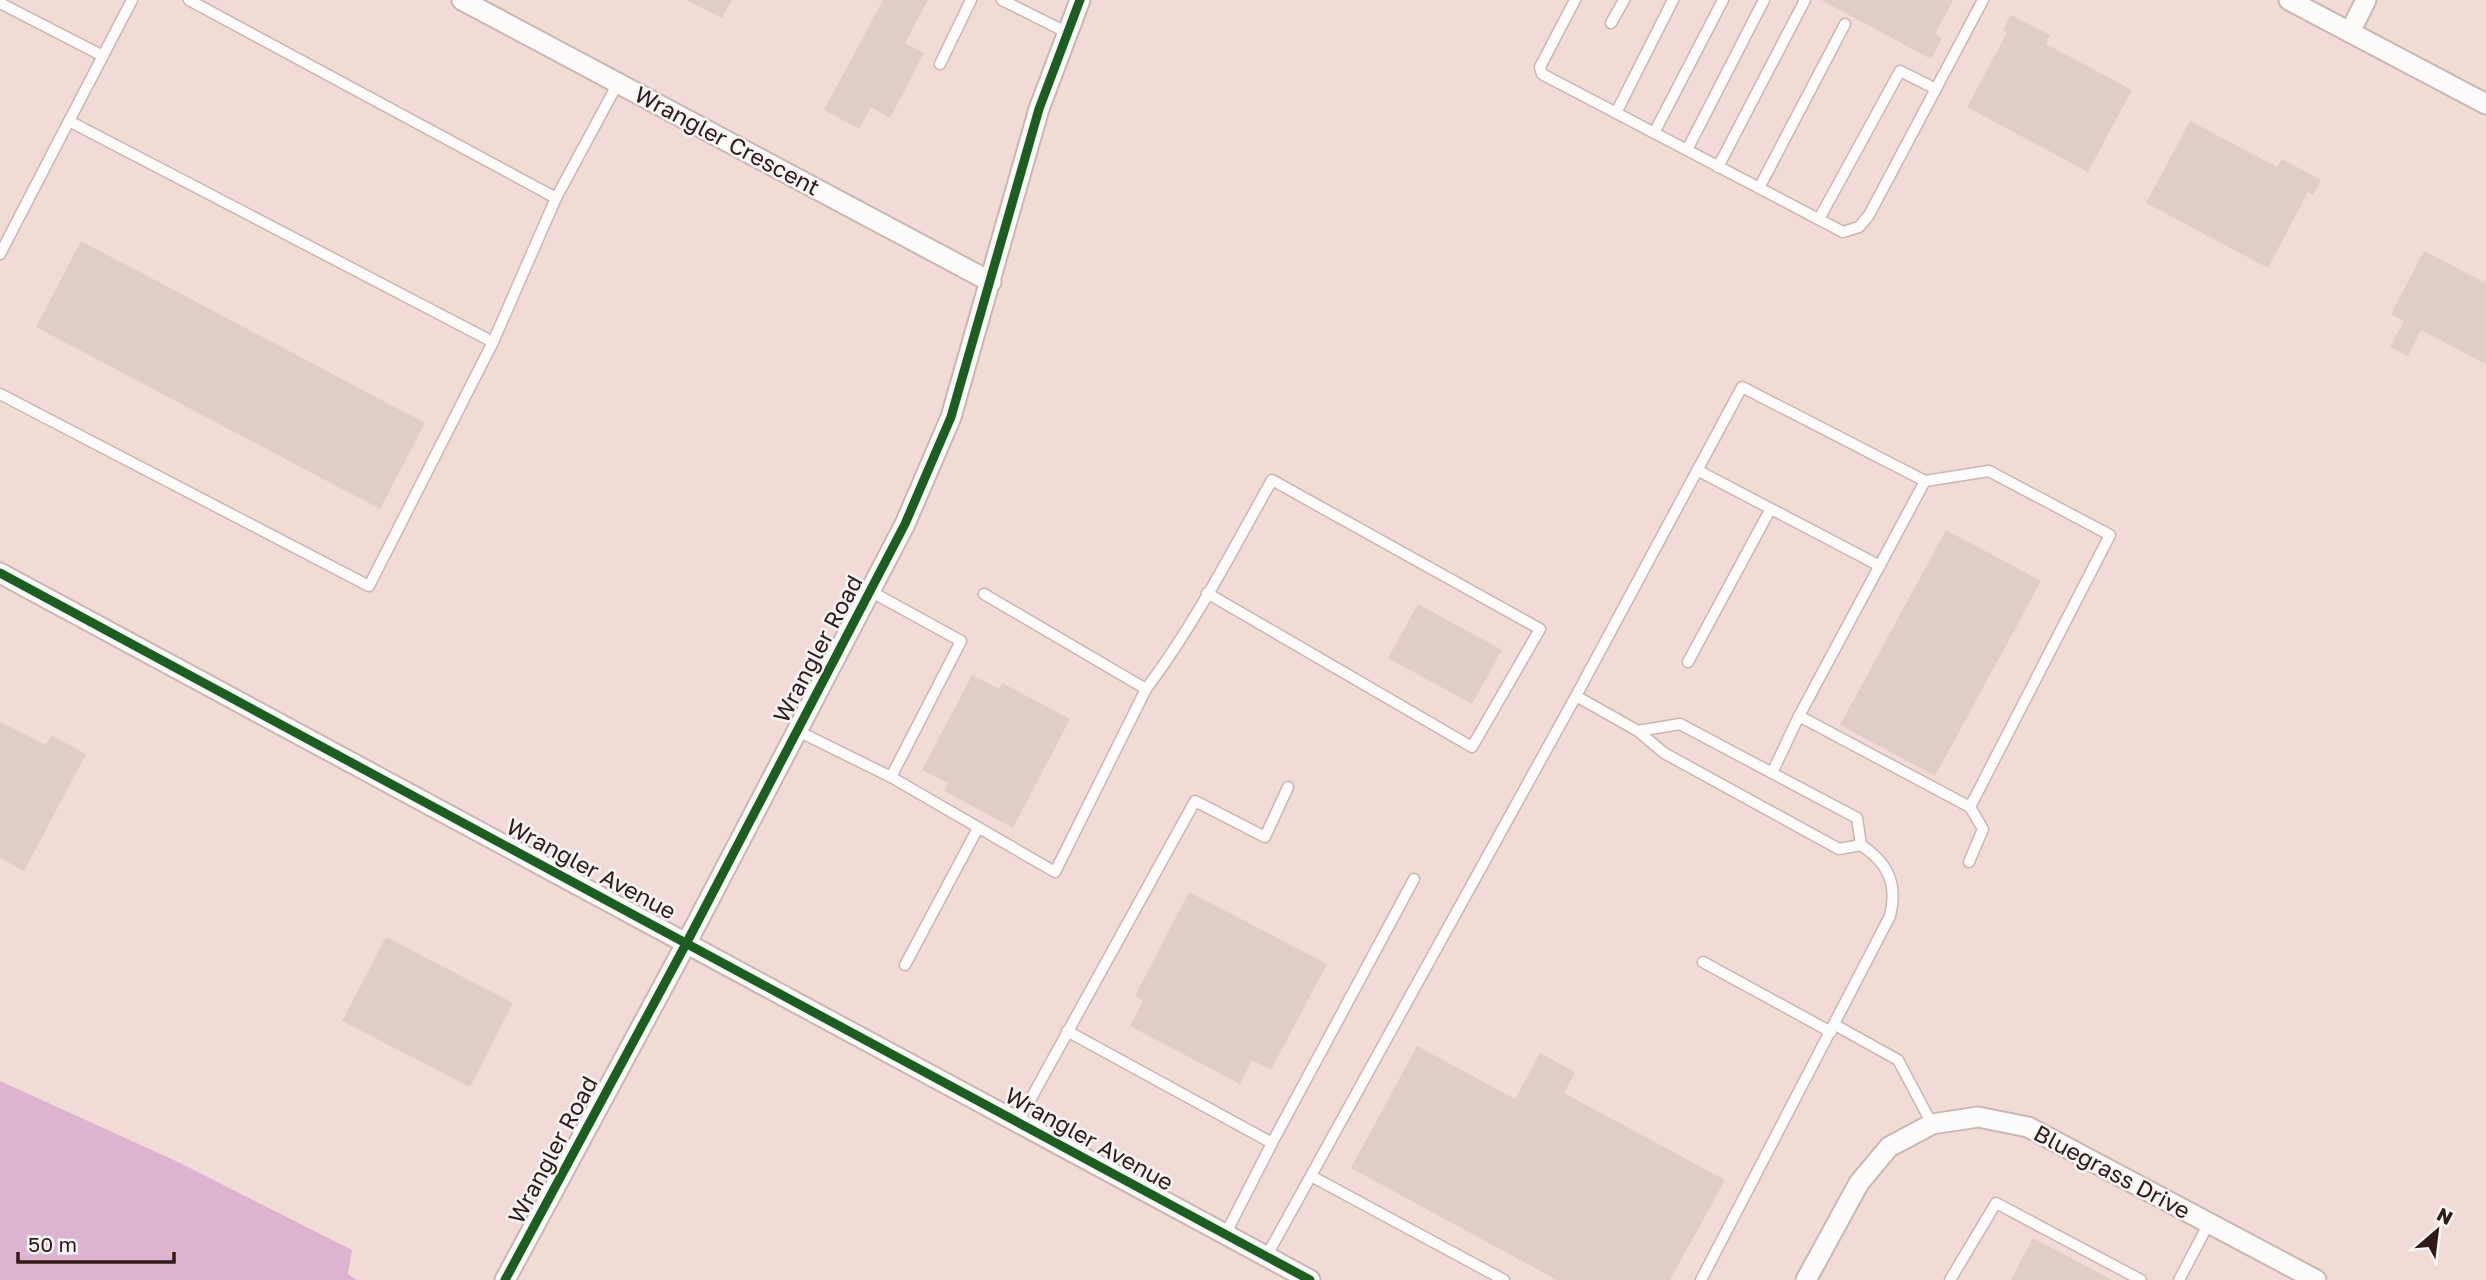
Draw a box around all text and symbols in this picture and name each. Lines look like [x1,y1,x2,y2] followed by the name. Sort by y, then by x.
[630,79,825,201] street label: Wrangler Crescent
[766,570,868,727] street label: Wrangler Road
[502,812,681,925] street label: Wrangler Avenue
[501,1071,603,1228] street label: Wrangler Road
[1000,1080,1179,1196] street label: Wrangler Avenue
[2030,1118,2195,1224] street label: Bluegrass Drive
[2402,1196,2472,1266] north arrow
[2433,1202,2457,1229] text: N
[18,1220,173,1264] scale bar
[28,1231,77,1257] text: 50 m

